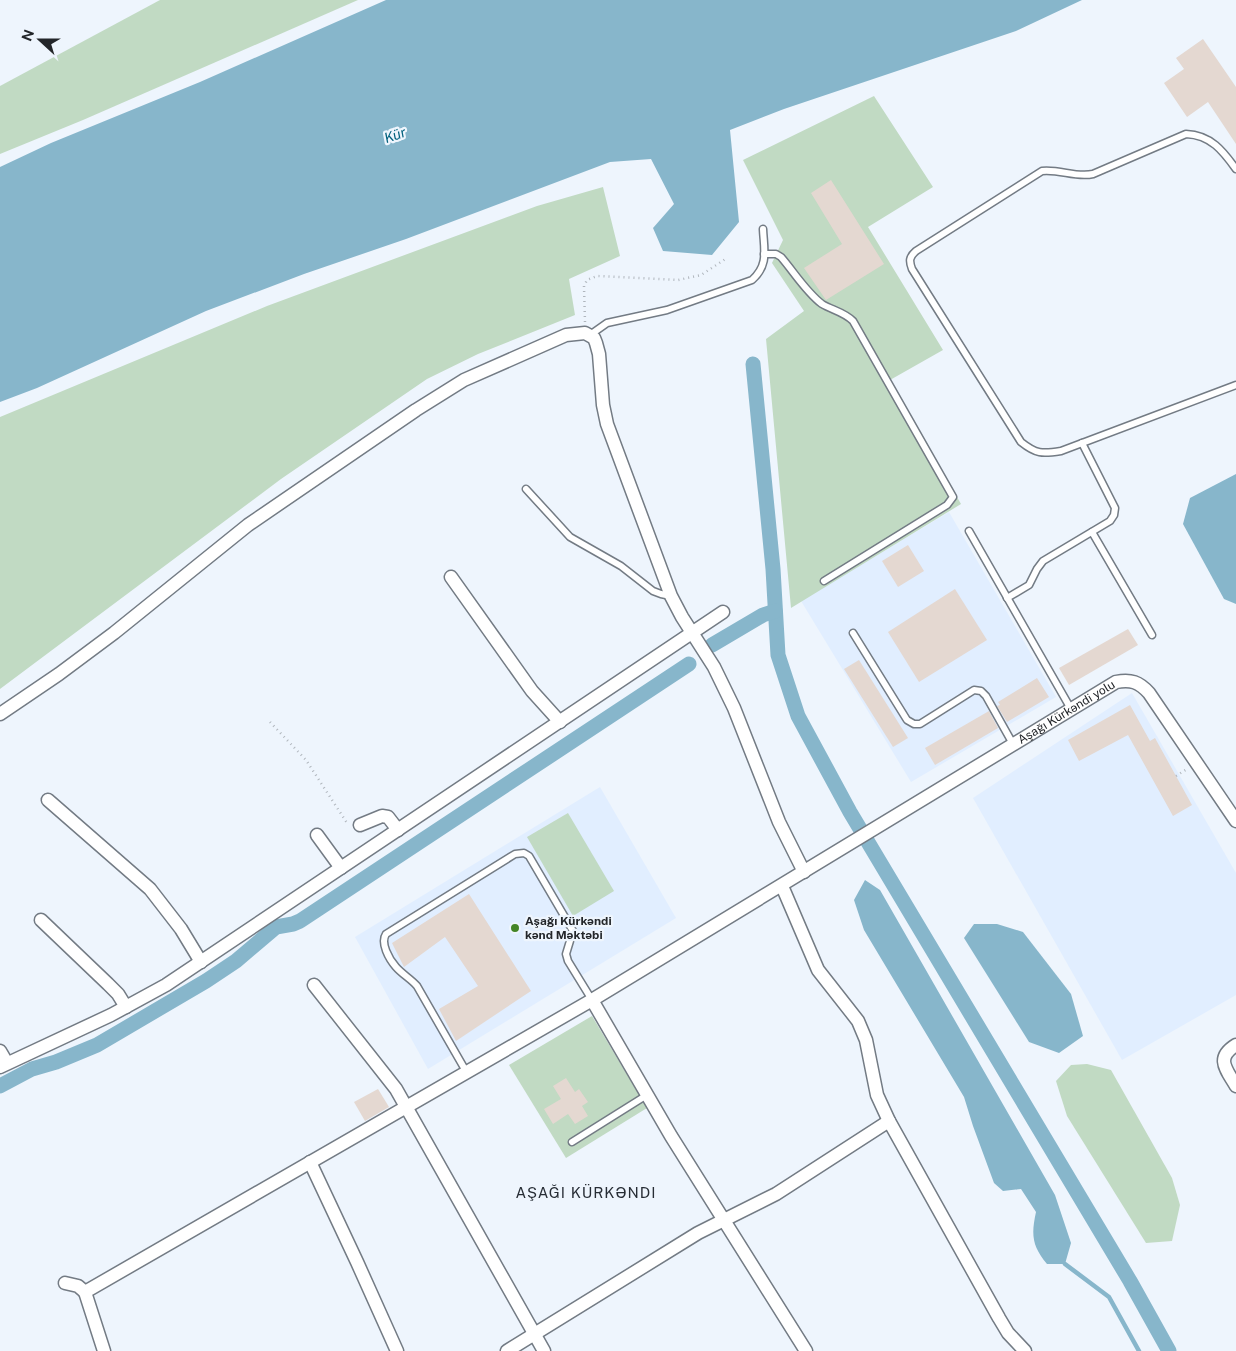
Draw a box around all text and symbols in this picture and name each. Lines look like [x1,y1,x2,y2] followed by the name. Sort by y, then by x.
[15,15,65,65] north arrow
[18,27,37,43] text: N
[382,124,409,146] water label: Kür
[1015,677,1117,747] street label: Aşağı Kürkəndi yolu
[525,914,612,942] place label: Aşağı Kürkəndi kənd Məktəbi
[509,922,521,934] marker: Aşağı Kürkəndi kənd Məktəbi
[515,1183,657,1201] district label: AŞAĞI KÜRKƏNDI

